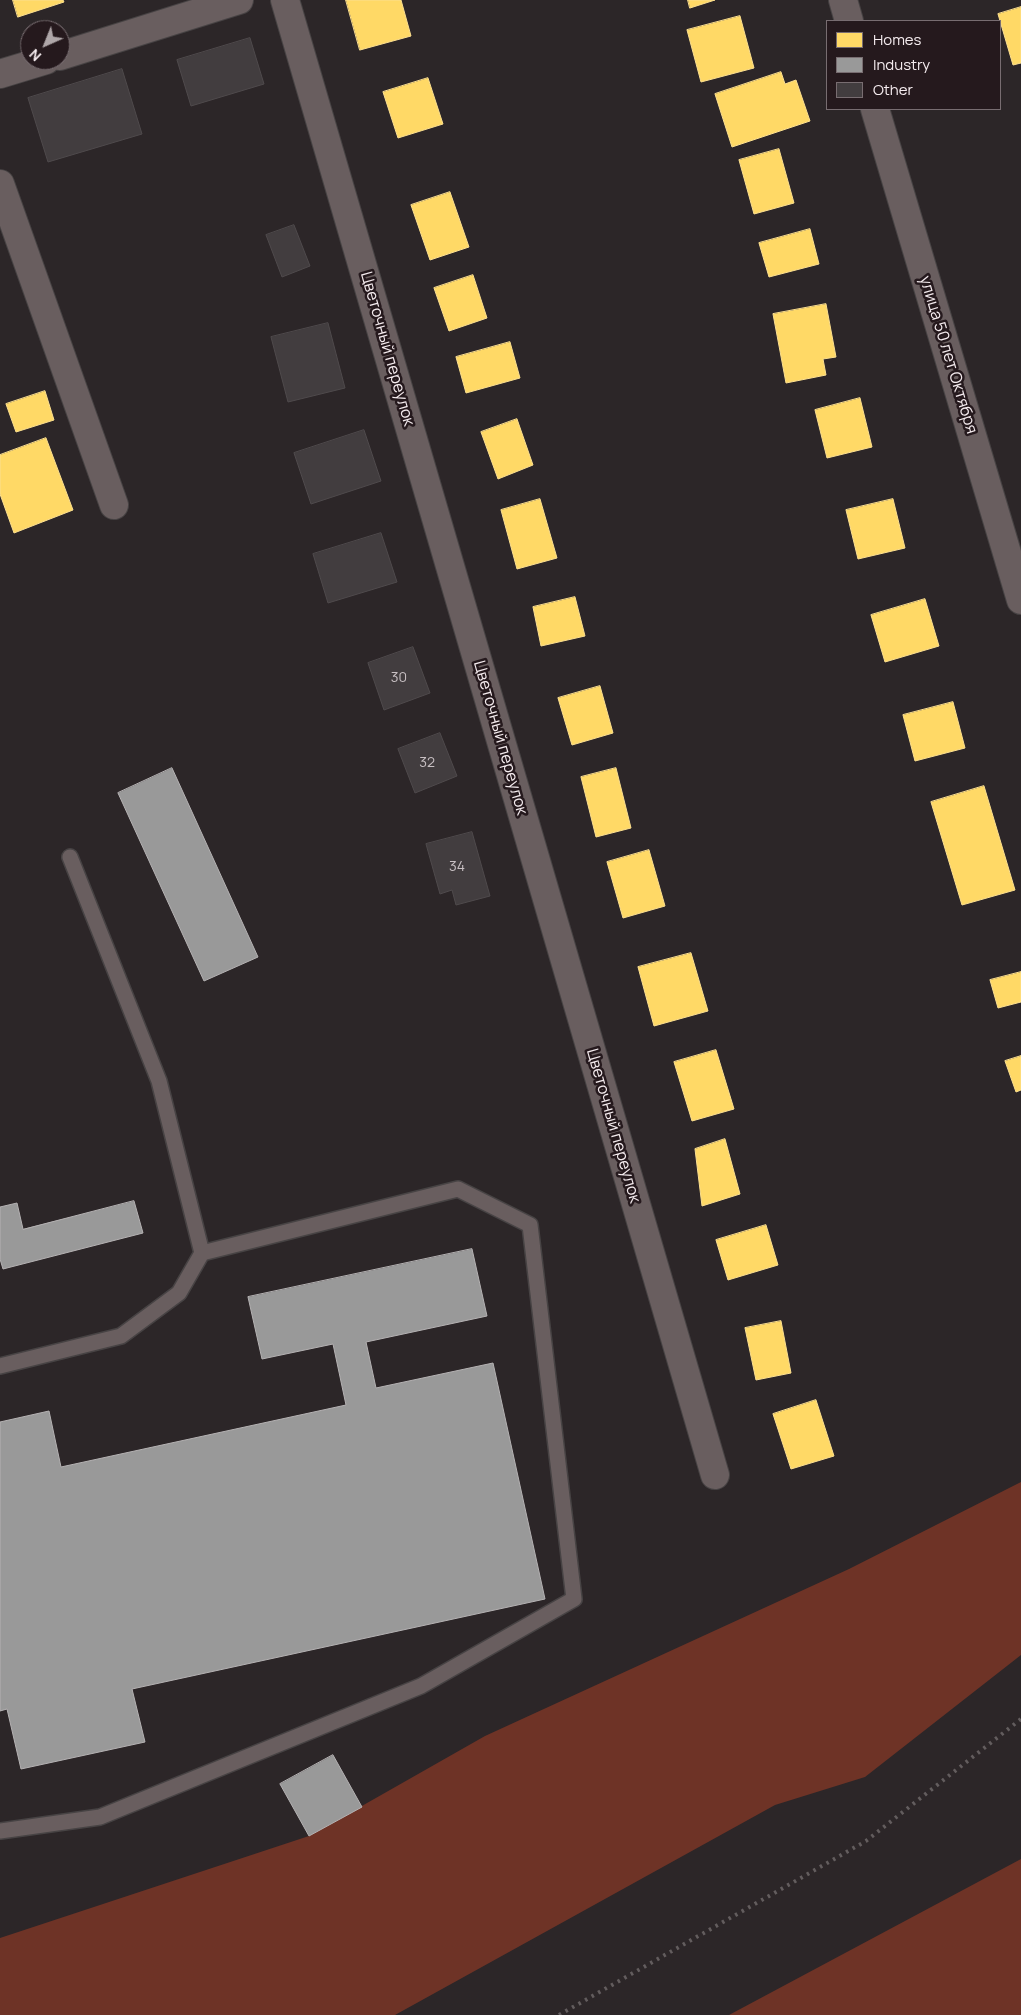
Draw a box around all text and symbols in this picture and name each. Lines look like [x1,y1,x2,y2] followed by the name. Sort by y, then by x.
[20,20,70,70] north arrow
[826,20,1001,110] legend
[873,29,921,50] text: Homes
[25,45,45,66] text: N
[873,54,930,75] text: Industry
[873,79,913,100] text: Other
[356,270,418,428] street label: Цветочный переулок
[915,274,981,436] street label: улица 50 лет Октября
[469,659,531,817] street label: Цветочный переулок
[391,670,407,686] house number: 30
[419,755,435,771] house number: 32
[449,859,465,875] house number: 34
[582,1047,644,1205] street label: Цветочный переулок

